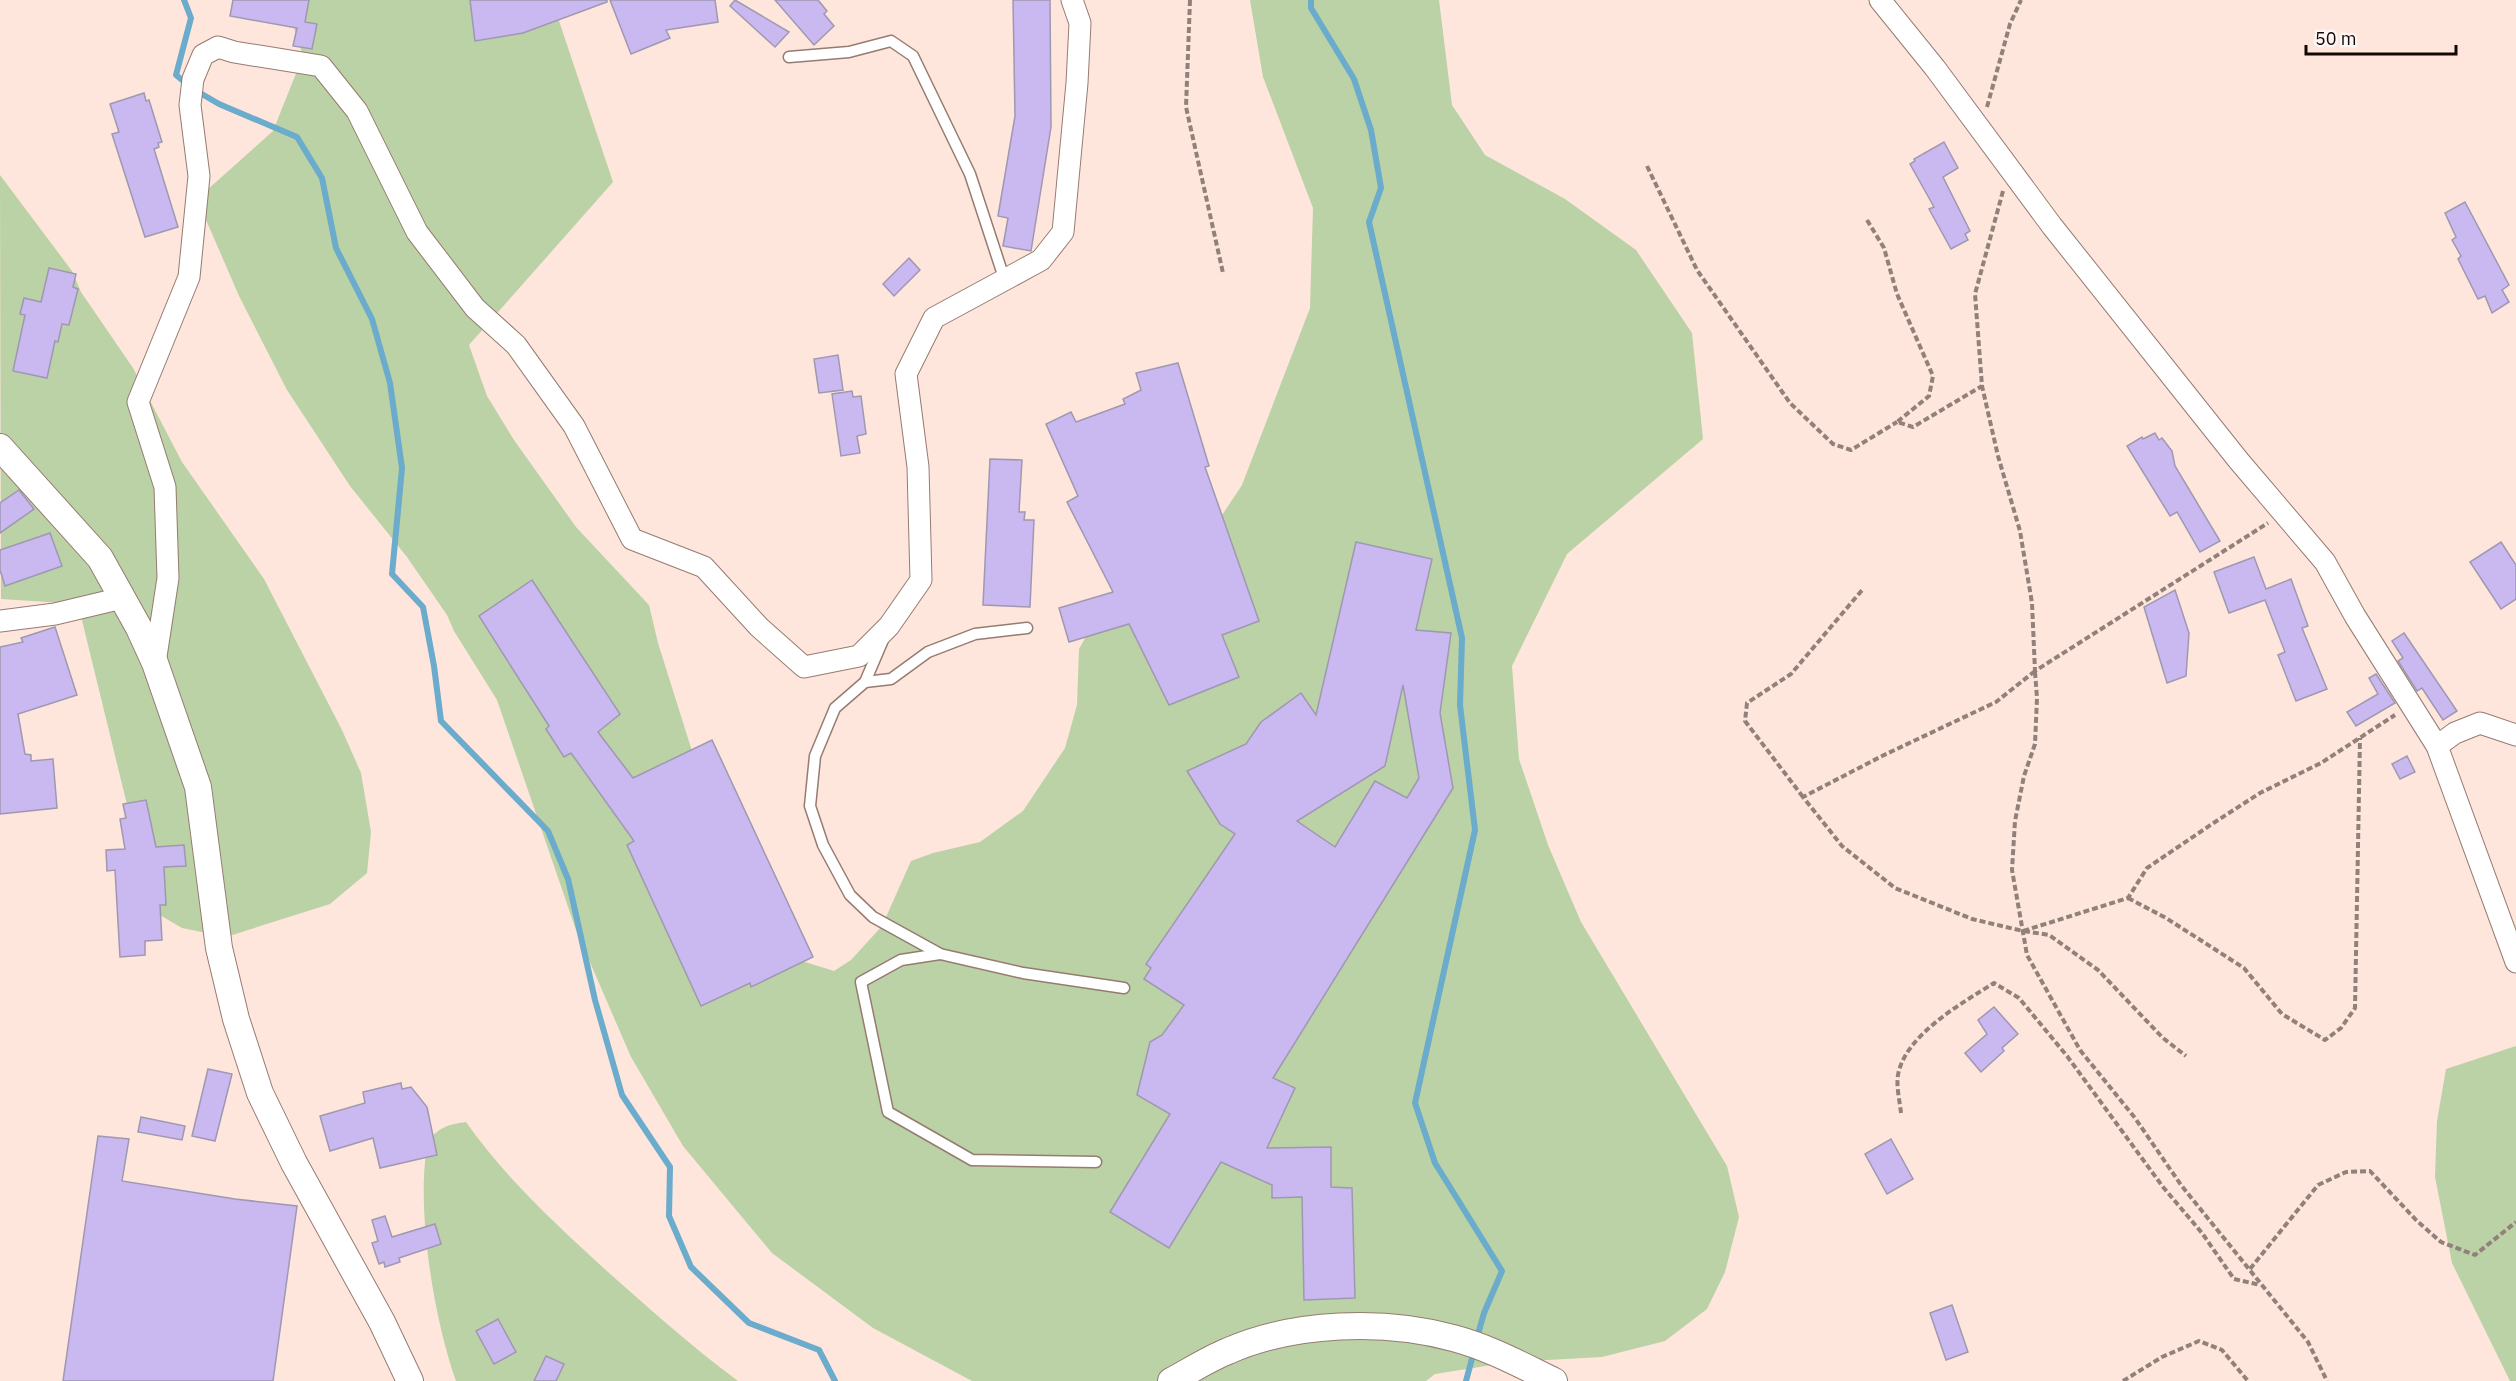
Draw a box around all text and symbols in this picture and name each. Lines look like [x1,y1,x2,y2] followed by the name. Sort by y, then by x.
[2306,18,2456,56] scale bar
[2315,27,2357,50] text: 50 m

